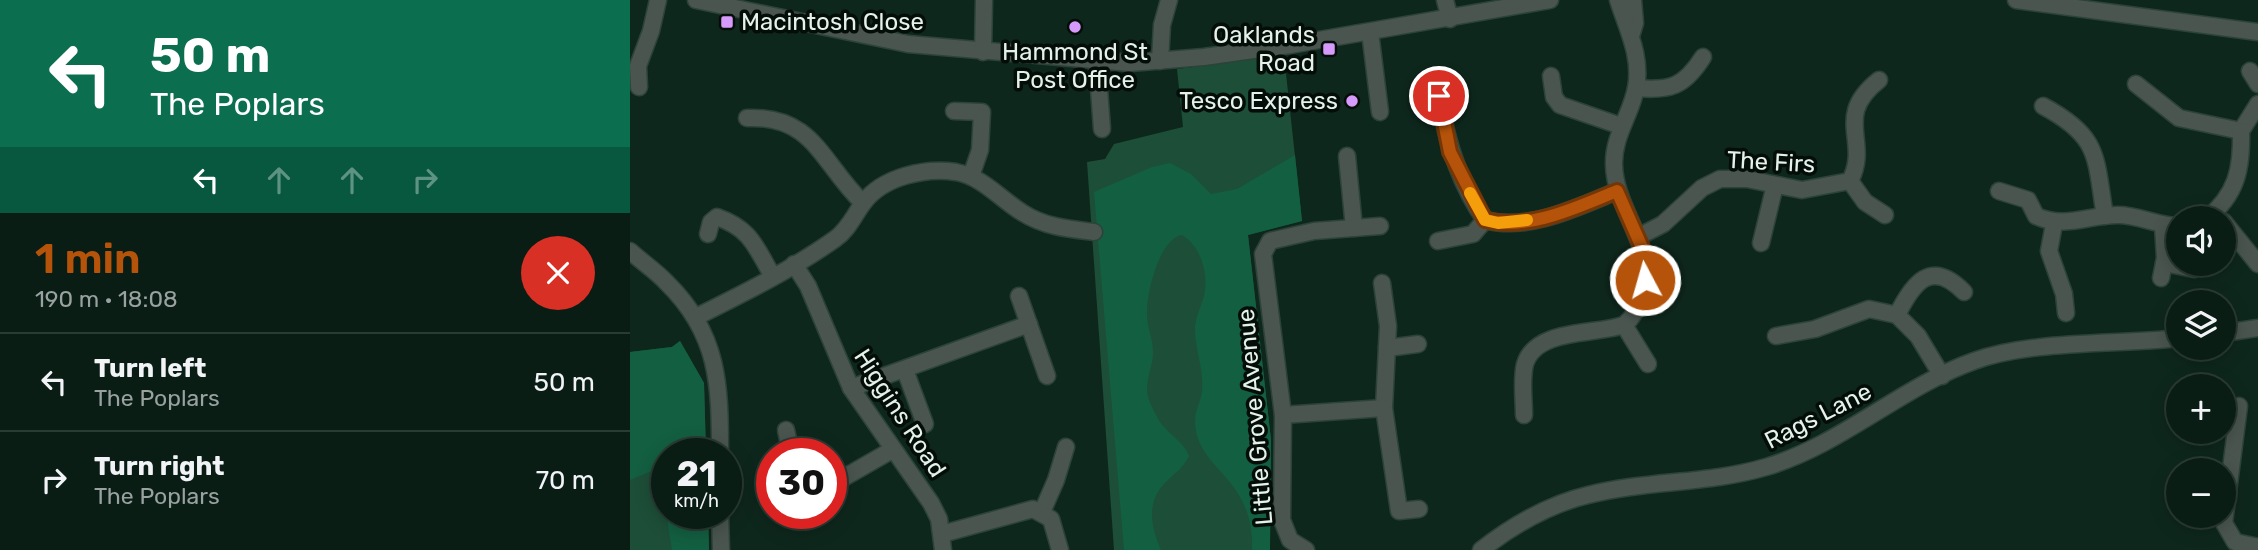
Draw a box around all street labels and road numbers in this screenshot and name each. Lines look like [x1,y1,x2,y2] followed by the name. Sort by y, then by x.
[1726,146,1816,178] street label: The Firs
[1232,307,1278,527] street label: Little Grove Avenue
[848,344,952,482] street label: Higgins Road
[1760,377,1876,455] street label: Rags Lane

